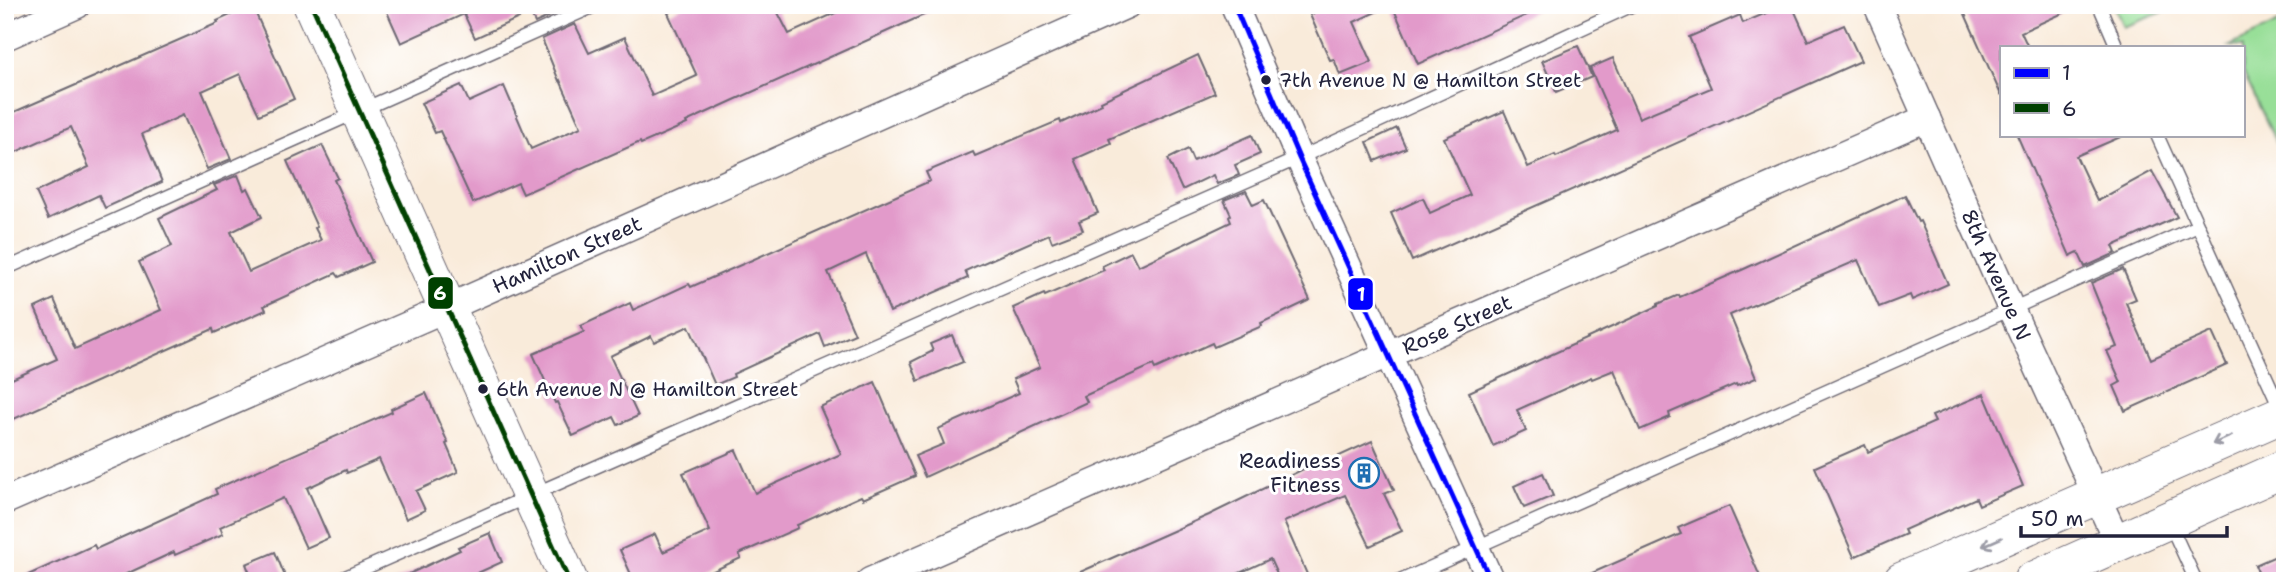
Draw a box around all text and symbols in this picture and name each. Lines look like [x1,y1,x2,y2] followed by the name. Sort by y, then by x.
[2000,46,2244,136] legend
[2062,59,2071,87] text: 1
[1279,68,1581,93] place label: 7th Avenue N @ Hamilton Street
[1259,73,1273,87] marker: 7th Avenue N @ Hamilton Street
[2062,95,2077,123] text: 6
[1955,205,2037,345] street label: 8th Avenue N
[488,209,646,301] street label: Hamilton Street
[427,276,454,310] line badge: 6
[1347,277,1374,311] line badge: 1
[433,281,447,306] text: 6
[1357,282,1365,307] text: 1
[1398,288,1516,362] street label: Rose Street
[496,377,798,402] place label: 6th Avenue N @ Hamilton Street
[476,382,490,396] marker: 6th Avenue N @ Hamilton Street
[2212,434,2234,447] one-way arrow
[1239,447,1341,499] place label: Readiness Fitness
[1347,456,1381,490] building icon: Readiness Fitness
[2021,495,2227,539] scale bar
[2031,505,2084,533] text: 50 m
[1981,536,2003,549] one-way arrow

